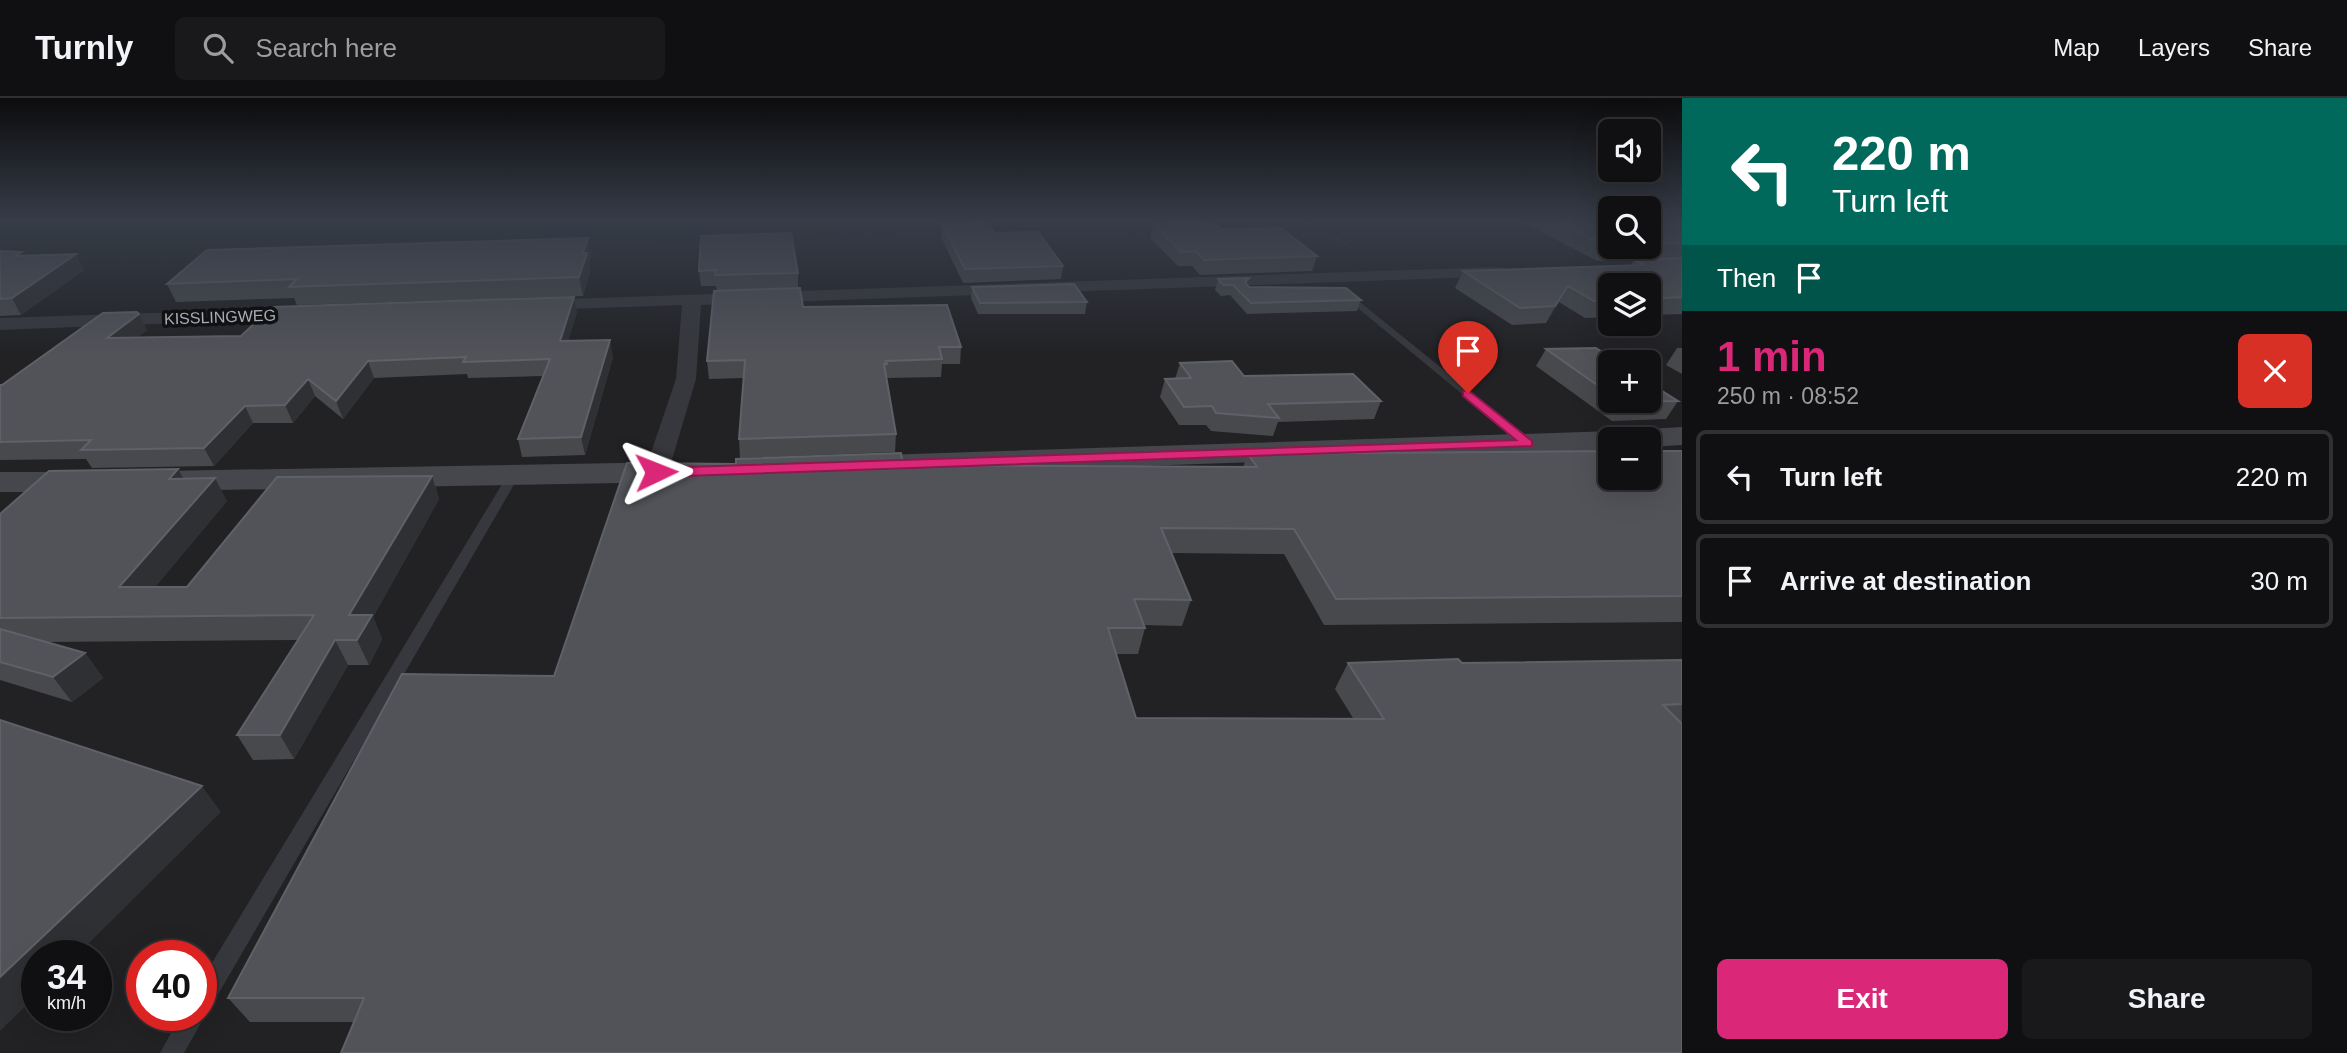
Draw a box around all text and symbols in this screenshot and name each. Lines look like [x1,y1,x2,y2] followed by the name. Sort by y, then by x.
[175,17,665,80] search box
[35,29,133,66] text: Turnly
[199,29,237,67] icon: search
[255,33,397,63] text: Search here
[2053,34,2100,61] text: Map
[2138,34,2210,61] text: Layers
[2248,34,2312,61] text: Share
[1598,119,1661,490] map controls
[1598,119,1661,182] button: sound
[1717,126,1808,217] icon: left
[1832,126,1971,180] text: 220 m
[1832,183,1948,219] text: Turn left
[1598,196,1661,259] button: search
[1790,259,1828,297] icon: arrive
[1717,263,1776,293] text: Then
[1598,273,1661,336] button: layers
[164,307,276,327] street label: KISSLINGWEG
[1438,321,1498,393] pin
[1449,332,1487,370] icon: arrive
[1717,333,1827,380] text: 1 min
[2238,334,2312,408] button: close
[1598,350,1661,413] button: +
[1717,383,1859,409] text: 250 m · 08:52
[1598,427,1661,490] button: −
[619,435,693,509] position arrow
[1721,458,1759,496] icon: left
[1780,462,1882,492] text: Turn left
[2236,462,2308,492] text: 220 m
[1721,562,1759,600] icon: arrive
[1780,566,2031,596] text: Arrive at destination
[2250,566,2308,596] text: 30 m
[126,940,217,1031] speed limit sign: 40
[47,957,86,996] text: 34
[1717,959,2008,1039] button: Exit
[2022,959,2312,1039] button: Share
[47,993,86,1013] text: km/h

